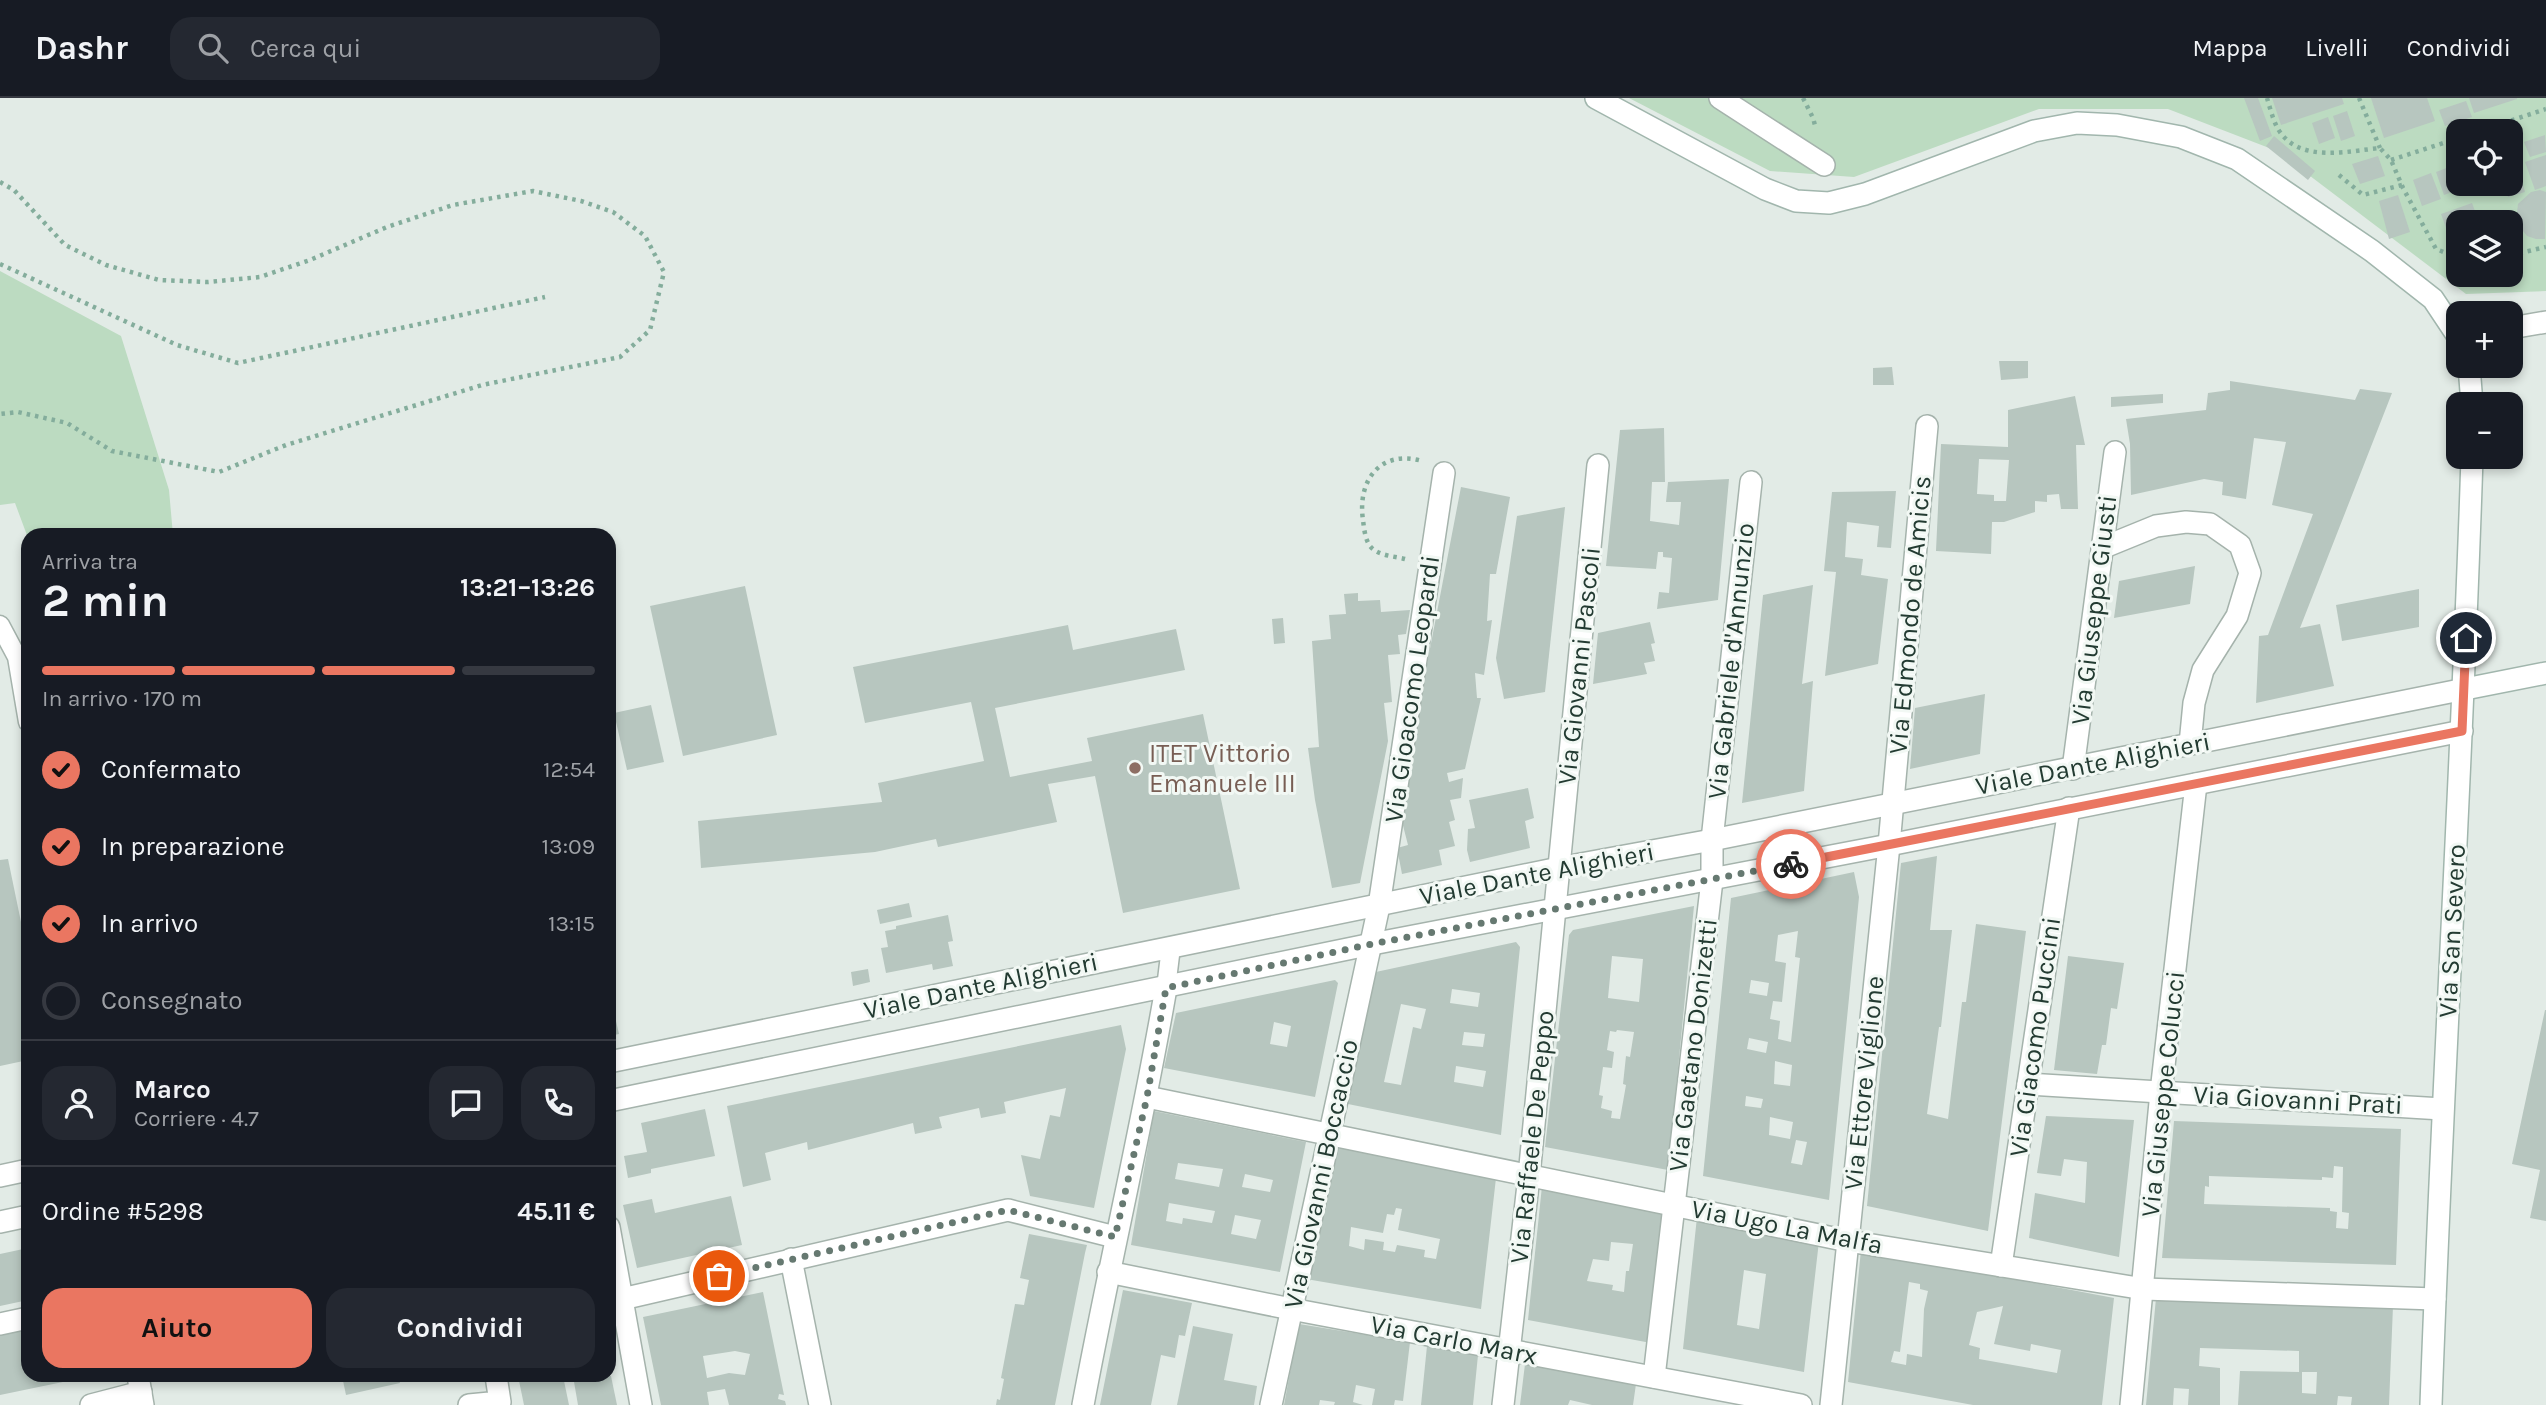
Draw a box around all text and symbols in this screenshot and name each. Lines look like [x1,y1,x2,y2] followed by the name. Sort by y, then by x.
[170,17,660,80] search box
[35,29,128,67] text: Dashr
[194,29,232,67] icon: search
[250,33,361,64] text: Cerca qui
[2193,34,2267,62] text: Mappa
[2305,34,2369,62] text: Livelli
[2407,34,2511,62] text: Condividi
[2446,119,2523,469] map controls
[2446,119,2523,196] button: locate
[2446,210,2523,287] button: layers
[2446,301,2523,378] button: +
[2446,392,2523,469] button: −
[1882,474,1938,756] street label: Via Edmondo de Amicis
[2065,493,2123,727] street label: Via Giuseppe Giusti
[1701,521,1761,801] street label: Via Gabriele d'Annunzio
[1551,545,1607,787] street label: Via Giovanni Pascoli
[42,548,138,575] text: Arriva tra
[1378,553,1446,825] street label: Via Gioacomo Leopardi
[460,572,595,603] text: 13:21–13:26
[42,574,169,628] text: 2 min
[2436,608,2496,668] pin
[2447,619,2485,657] icon: home
[42,685,202,712] text: In arrivo · 170 m
[1973,726,2213,802] street label: Viale Dante Alighieri
[1149,738,1296,799] place label: ITET Vittorio Emanuele III
[42,751,80,789] icon: check
[101,754,241,785] text: Confermato
[543,756,595,783] text: 12:54
[1127,760,1143,776] marker: ITET Vittorio Emanuele III
[42,828,80,866] icon: check
[1756,829,1826,899] courier
[101,831,285,862] text: In preparazione
[542,833,595,860] text: 13:09
[1417,836,1657,912] street label: Viale Dante Alighieri
[2432,843,2472,1019] street label: Via San Severo
[1772,845,1810,883] icon: bike
[42,905,80,943] icon: check
[101,908,198,939] text: In arrivo
[548,910,595,937] text: 13:15
[2003,915,2067,1159] street label: Via Giacomo Puccini
[1662,916,1724,1174] street label: Via Gaetano Donizetti
[861,946,1101,1026] street label: Viale Dante Alighieri
[2135,969,2191,1219] street label: Via Giuseppe Colucci
[1837,974,1891,1192] street label: Via Ettore Viglione
[101,985,243,1016] text: Consegnato
[1503,1009,1561,1265] street label: Via Raffaele De Peppo
[1277,1036,1365,1312] street label: Via Giovanni Boccaccio
[42,1066,116,1140] button: person
[429,1066,503,1140] button: chat
[521,1066,595,1140] button: phone
[134,1074,211,1105] text: Marco
[2192,1079,2404,1121] street label: Via Giovanni Prati
[134,1105,259,1132] text: Corriere · 4.7
[1689,1193,1885,1261] street label: Via Ugo La Malfa
[42,1196,204,1227] text: Ordine #5298
[517,1196,595,1227] text: 45.11 €
[689,1246,749,1306] pin
[700,1257,738,1295] icon: bag
[42,1288,312,1368] button: Aiuto
[326,1288,595,1368] button: Condividi
[1368,1309,1540,1371] street label: Via Carlo Marx

